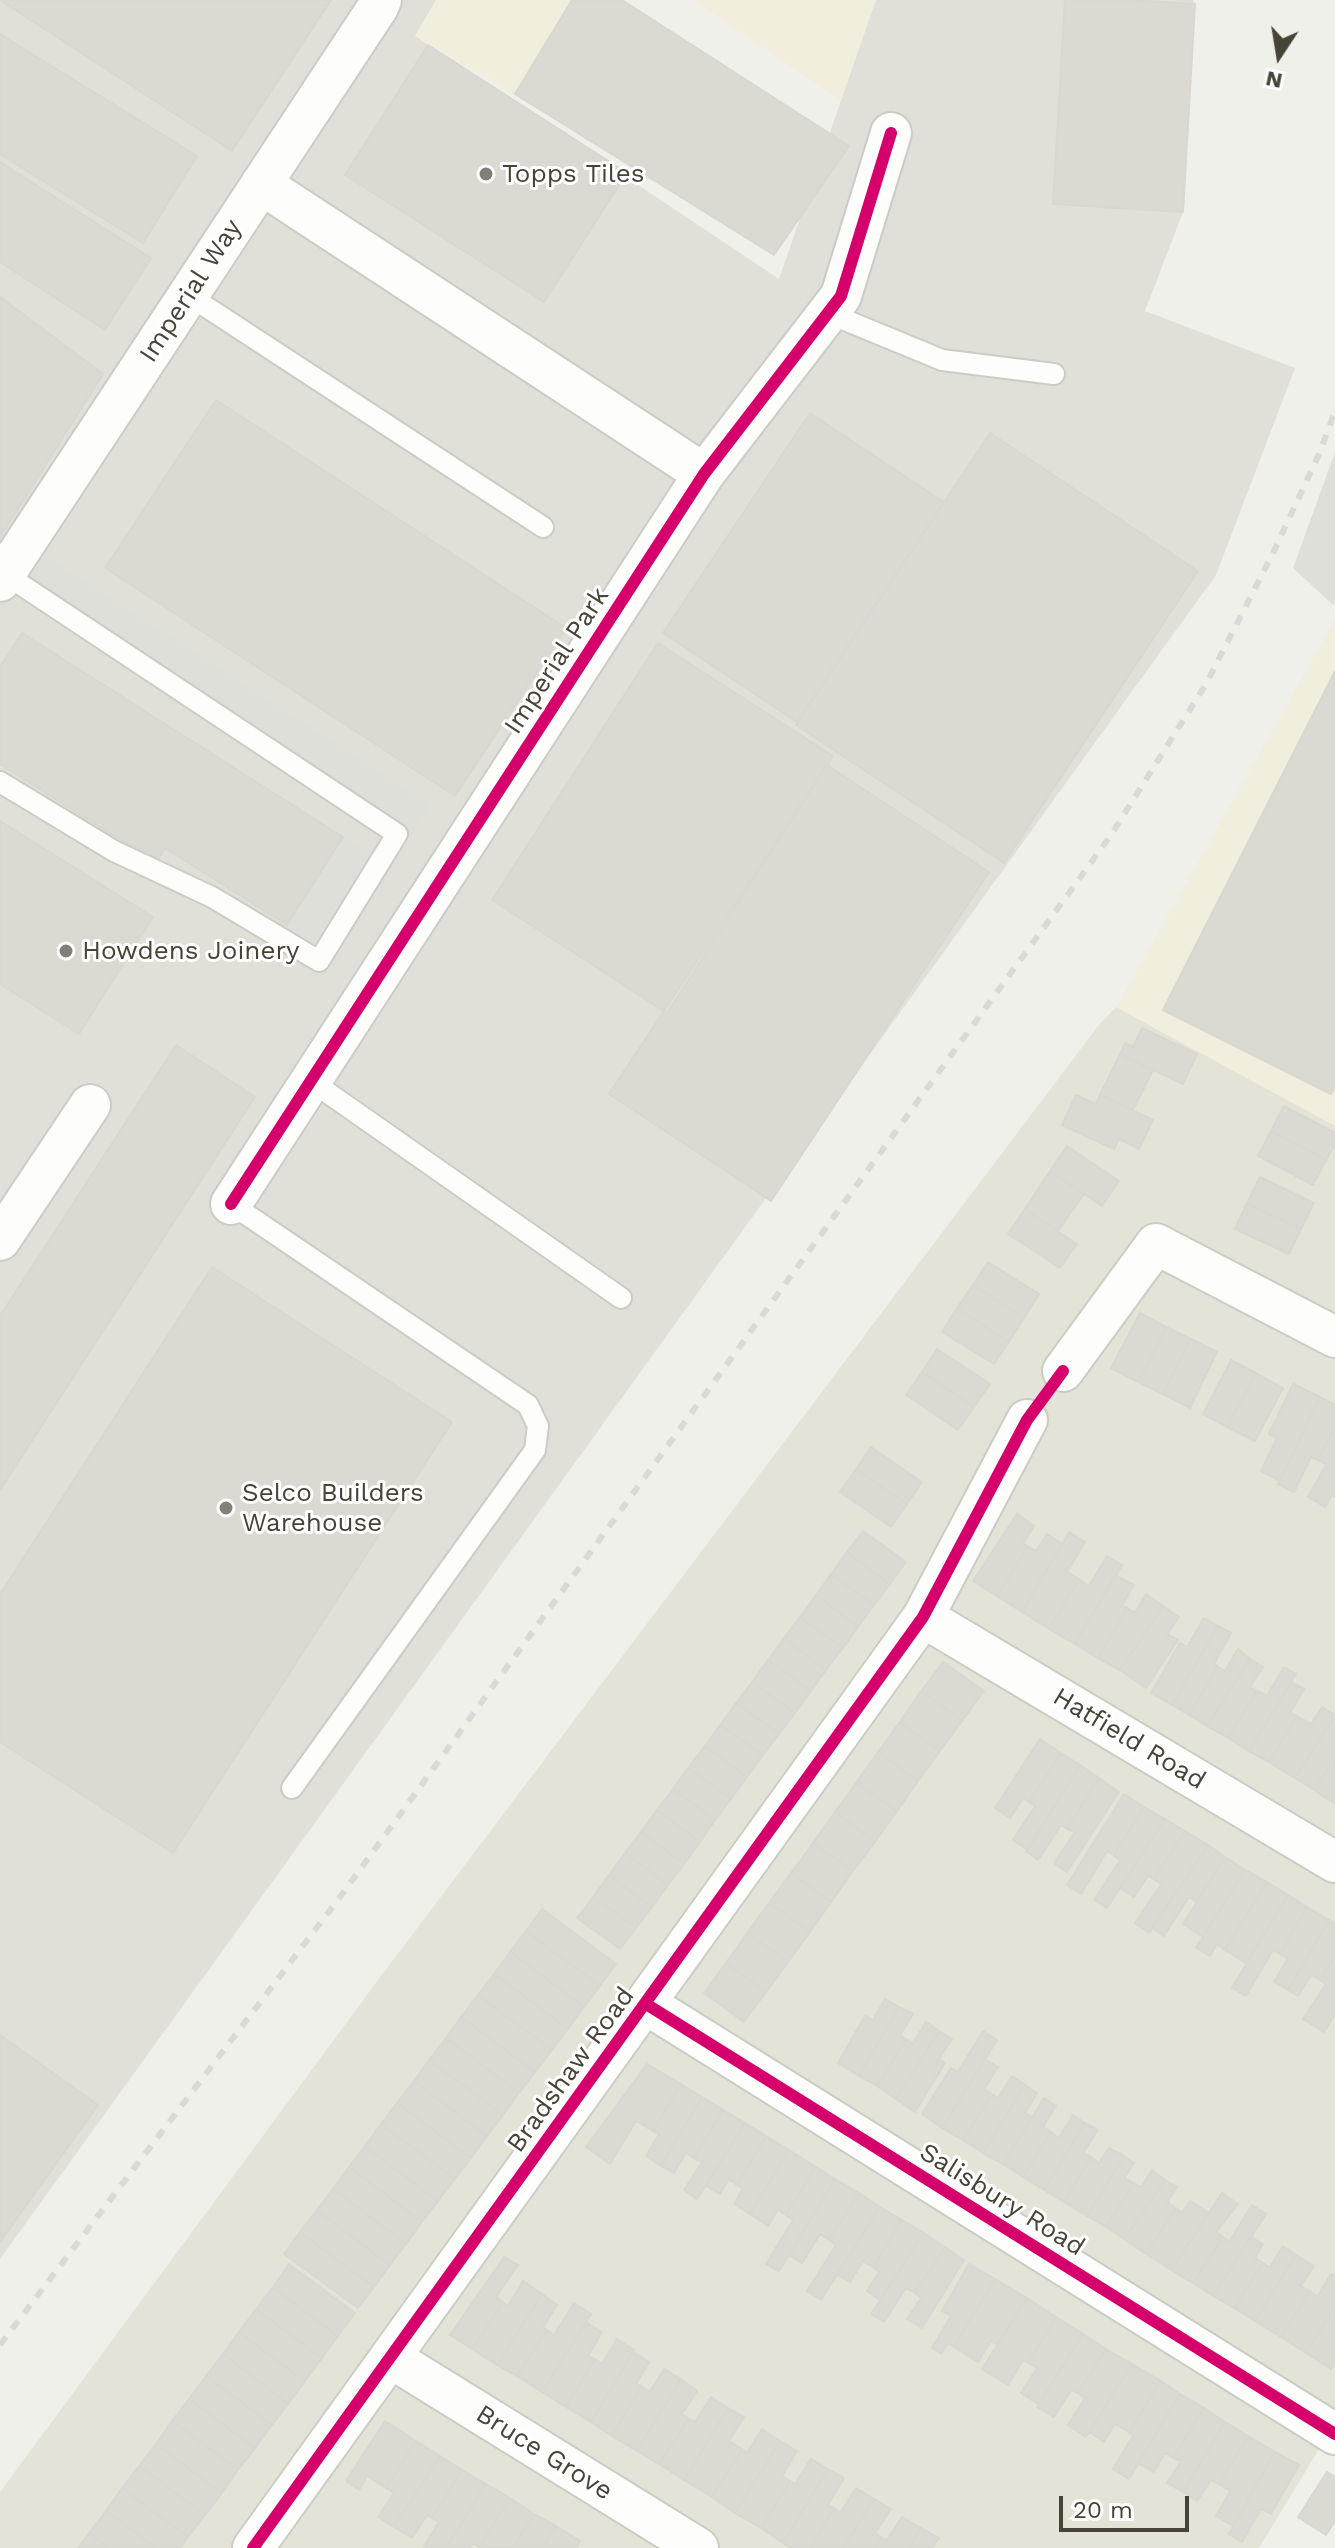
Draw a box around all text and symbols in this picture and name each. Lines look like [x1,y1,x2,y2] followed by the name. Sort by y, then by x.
[1239,16,1319,96] north arrow
[1263,66,1284,94] text: N
[502,158,644,190] place label: Topps Tiles
[477,165,495,183] marker: Topps Tiles
[133,214,249,368] street label: Imperial Way
[498,582,616,740] street label: Imperial Park
[82,935,299,967] place label: Howdens Joinery
[57,942,75,960] marker: Howdens Joinery
[242,1477,424,1538] place label: Selco Builders Warehouse
[217,1499,235,1517] marker: Selco Builders Warehouse
[1047,1681,1211,1797] street label: Hatfield Road
[501,1981,641,2159] street label: Bradshaw Road
[914,2137,1090,2263] street label: Salisbury Road
[470,2399,618,2507] street label: Bruce Grove
[1063,2480,1193,2530] scale bar
[1073,2496,1133,2524] text: 20 m

